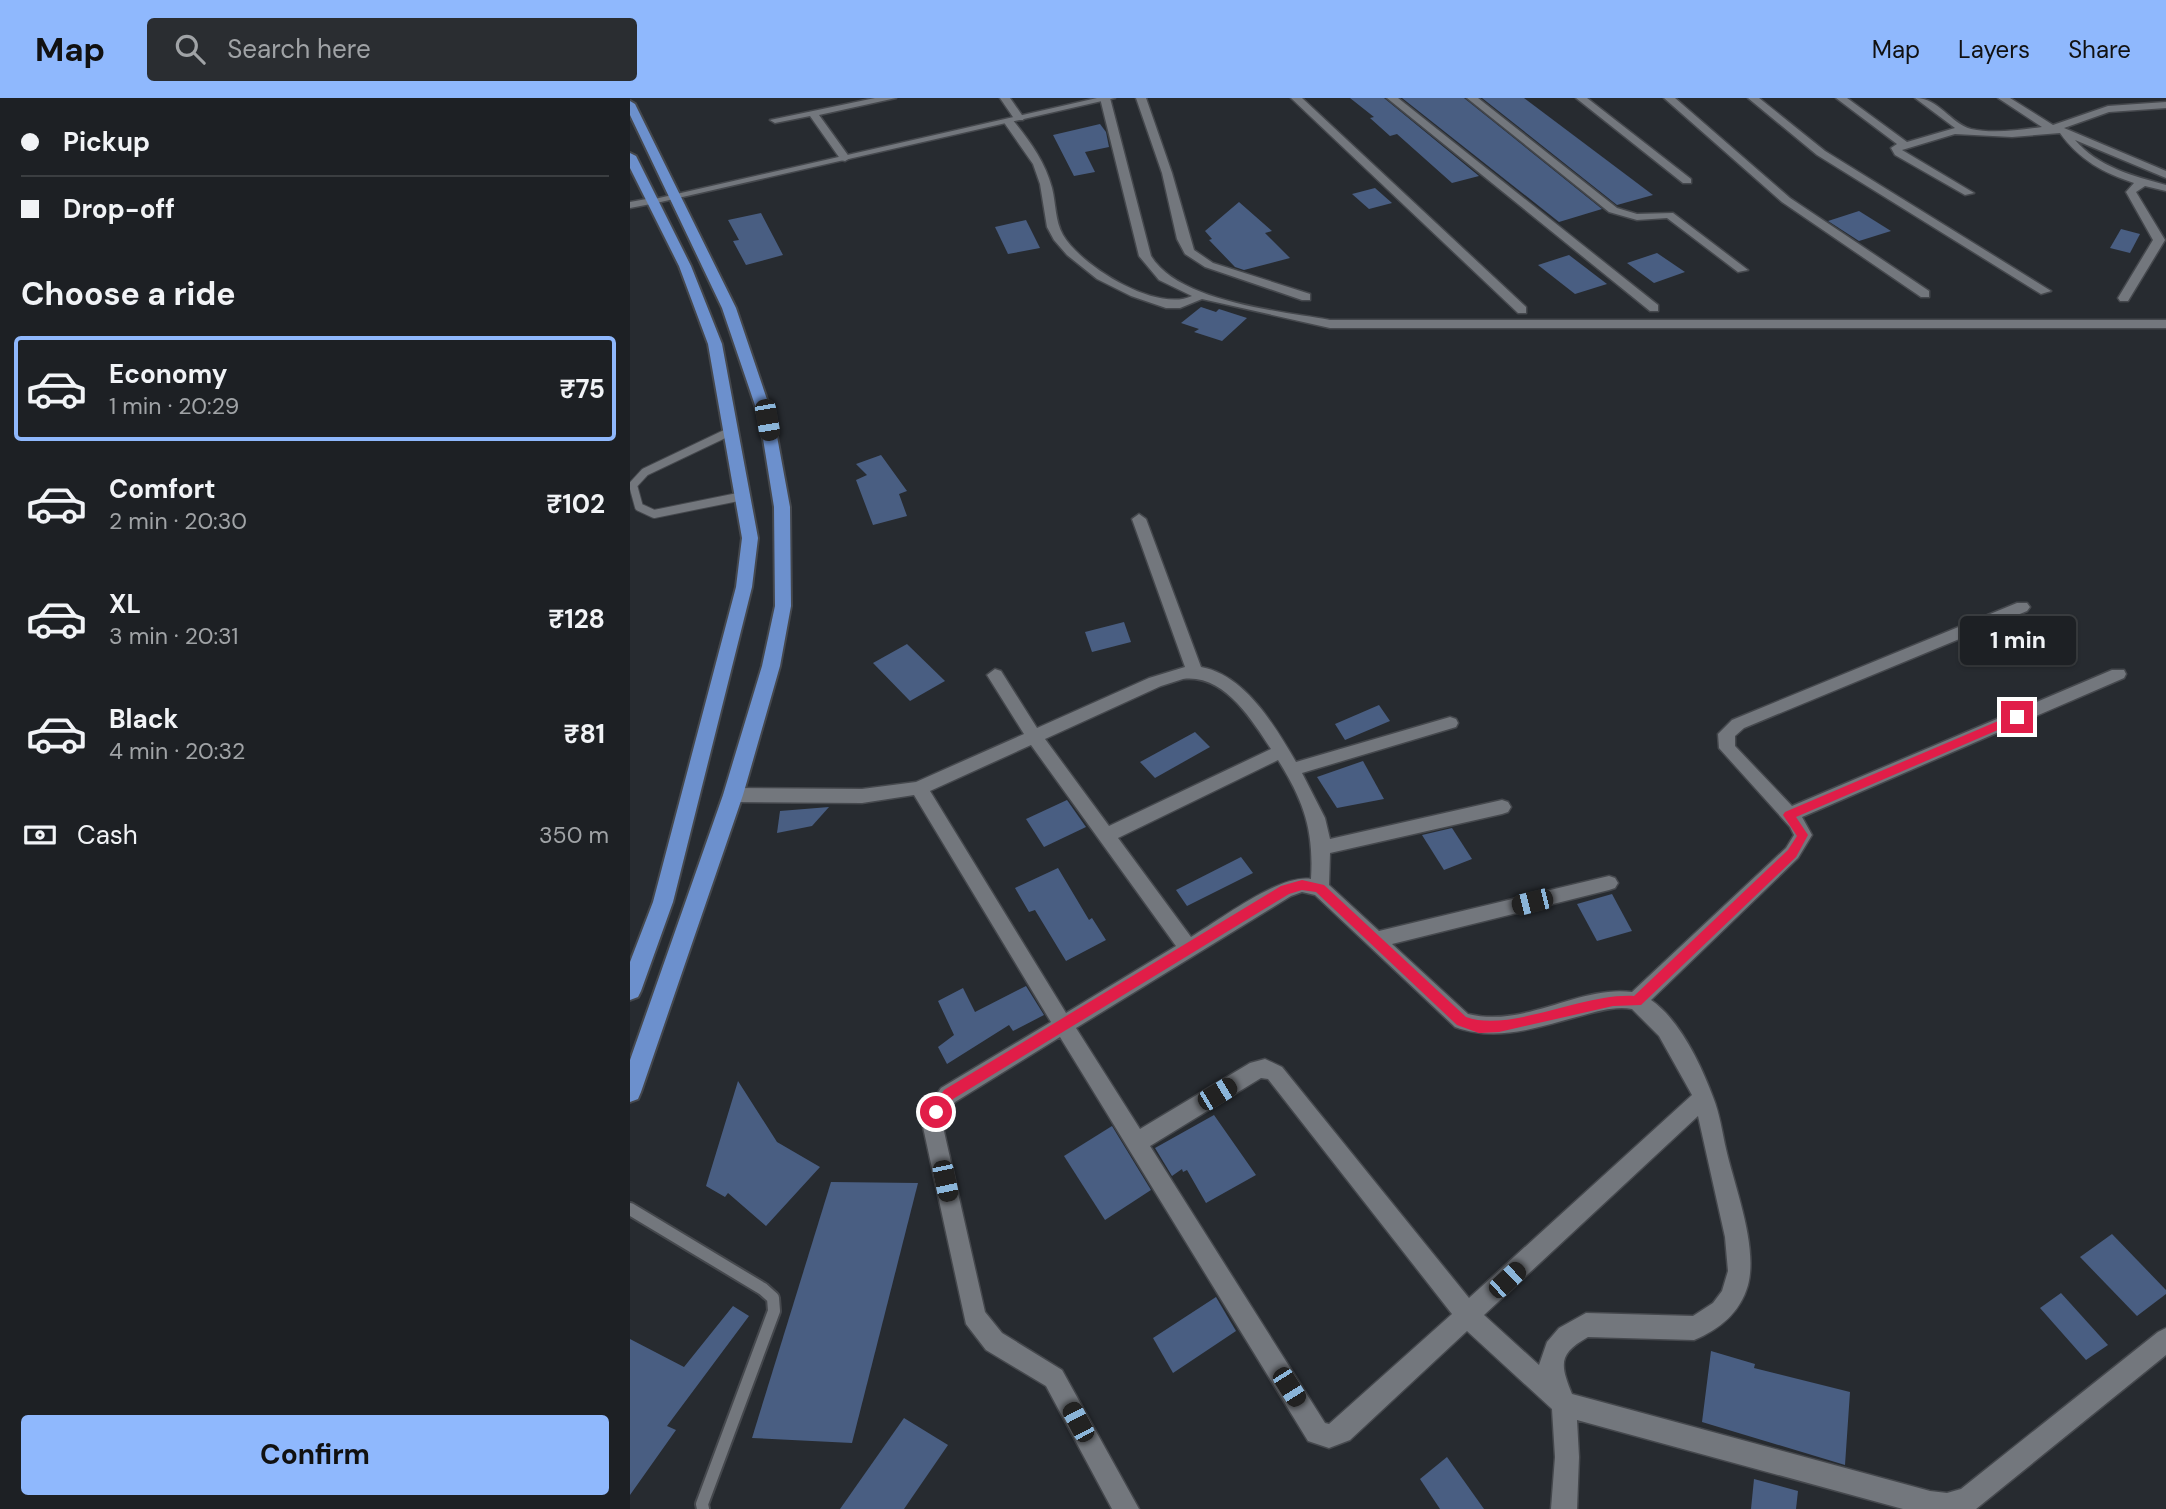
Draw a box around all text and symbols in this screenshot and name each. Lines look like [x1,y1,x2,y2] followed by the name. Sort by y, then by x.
[147,18,637,81] search box
[35,28,105,71] text: Map
[171,30,209,68] icon: search
[227,32,371,66] text: Search here
[1872,34,1920,65] text: Map
[1958,34,2030,65] text: Layers
[2068,34,2131,65] text: Share
[63,125,150,159] text: Pickup
[63,192,175,226] text: Drop-off
[21,273,236,315] text: Choose a ride
[25,357,88,420] icon: car
[109,357,227,391] text: Economy
[559,372,605,406] text: ₹75
[109,391,239,421] text: 1 min · 20:29
[754,397,781,443] car
[25,472,88,535] icon: car
[109,472,215,506] text: Comfort
[546,487,605,521] text: ₹102
[109,506,247,536] text: 2 min · 20:30
[25,587,88,650] icon: car
[109,587,141,621] text: XL
[548,602,605,636] text: ₹128
[1959,616,2075,664] callout: 1 min
[109,621,239,651] text: 3 min · 20:31
[1990,625,2046,655] text: 1 min
[2001,701,2033,733] route end
[25,702,88,765] icon: car
[109,702,179,736] text: Black
[564,717,605,751] text: ₹81
[109,736,245,766] text: 4 min · 20:32
[21,816,59,854] icon: cash
[77,818,138,852] text: Cash
[539,820,609,850] text: 350 m
[1510,887,1555,917] car
[1194,1074,1241,1114] car
[920,1096,952,1128] route start
[931,1158,960,1204] car
[1485,1258,1530,1302] car
[1269,1364,1310,1410] car
[1059,1399,1098,1445] car
[21,1415,609,1495] button: Confirm

